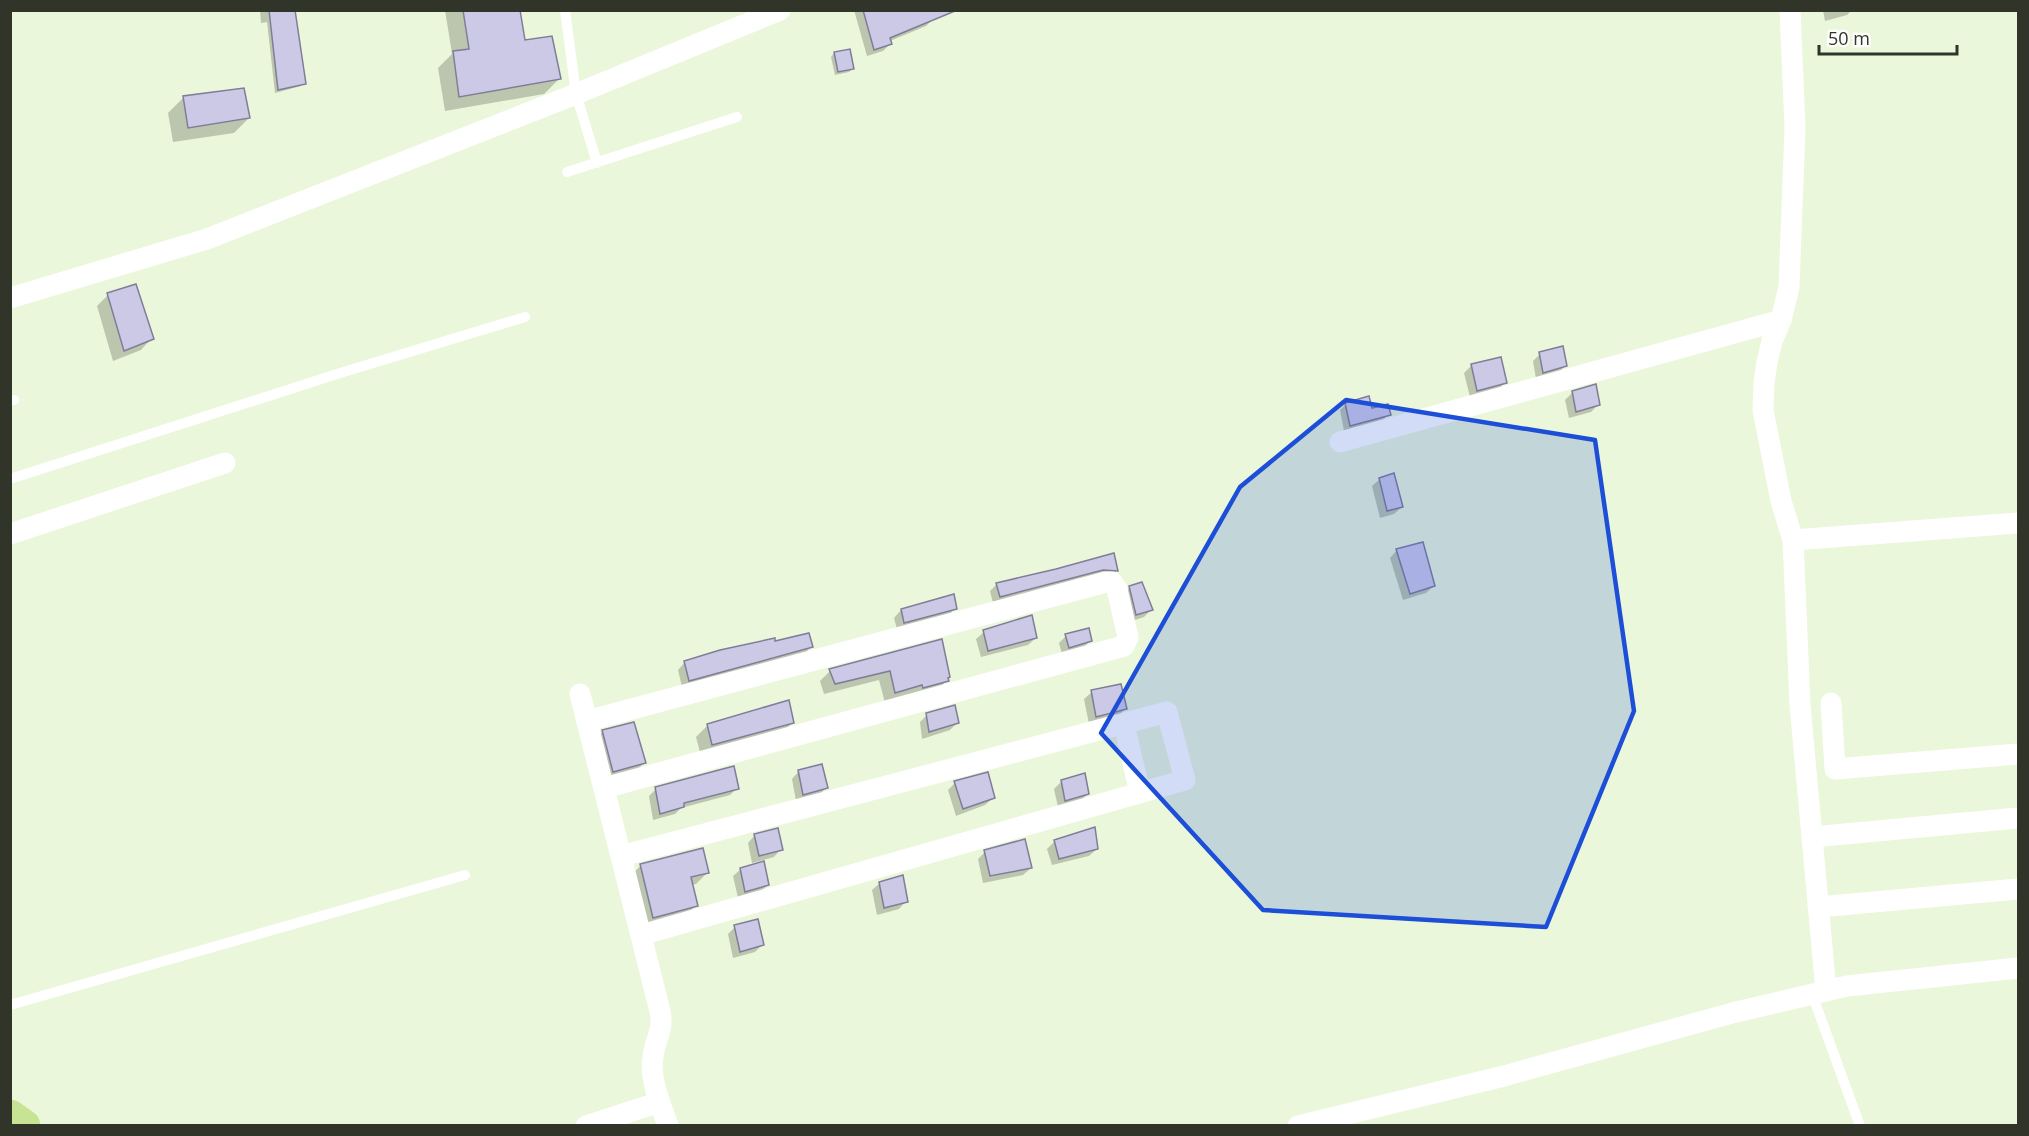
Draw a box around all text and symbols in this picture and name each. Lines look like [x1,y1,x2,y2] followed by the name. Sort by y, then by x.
[1819,18,1957,56] scale bar
[1828,26,1870,50] text: 50 m

